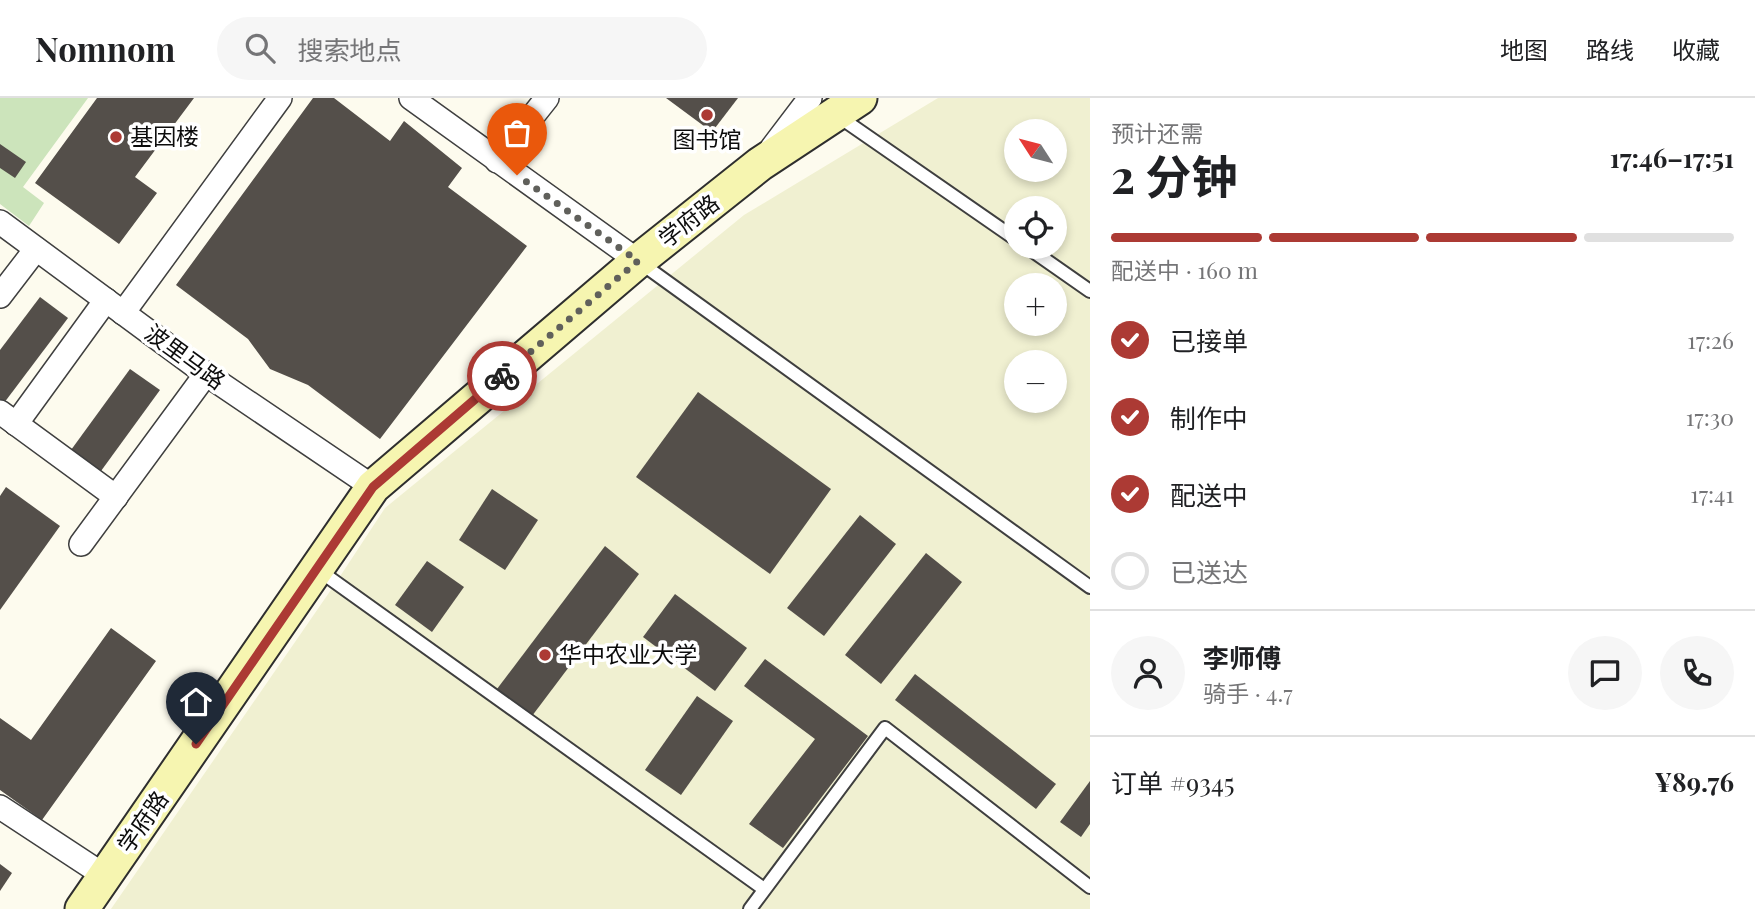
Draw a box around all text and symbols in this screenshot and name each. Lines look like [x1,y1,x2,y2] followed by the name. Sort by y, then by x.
[217,17,707,80] search box
[35,26,175,70] text: Nomnom
[241,29,279,67] icon: search
[297,32,401,67] text: 搜索地点
[1500,33,1548,65] text: 地图
[1586,33,1634,65] text: 路线
[1672,33,1720,65] text: 收藏
[487,103,547,175] pin
[699,107,715,123] marker: 图书馆
[498,114,536,152] icon: bag
[1111,117,1203,148] text: 预计还需
[1004,119,1068,182] north arrow
[1004,119,1067,413] map controls
[130,120,199,151] place label: 基因楼
[673,123,742,154] place label: 图书馆
[108,129,124,145] marker: 基因楼
[1610,140,1734,175] text: 17:46–17:51
[1111,144,1237,206] text: 2 分钟
[651,186,725,253] street label: 学府路
[1004,196,1067,259] button: locate
[1111,254,1258,285] text: 配送中 · 160 m
[1004,273,1067,336] button: +
[140,316,232,395] street label: 波里马路
[1111,321,1149,359] icon: check
[1170,323,1248,358] text: 已接单
[1687,324,1734,355] text: 17:26
[467,341,537,411] courier
[1004,350,1067,413] button: −
[483,357,521,395] icon: bike
[1111,398,1149,436] icon: check
[1170,400,1248,435] text: 制作中
[1686,401,1734,432] text: 17:30
[1111,475,1149,513] icon: check
[1170,477,1248,512] text: 配送中
[1690,478,1734,509] text: 17:41
[1170,554,1248,589] text: 已送达
[1111,636,1185,710] button: person
[1568,636,1642,710] button: chat
[1660,636,1734,710] button: phone
[559,638,697,669] place label: 华中农业大学
[1203,640,1281,675] text: 李师傅
[537,647,553,663] marker: 华中农业大学
[166,672,226,744] pin
[1203,677,1293,708] text: 骑手 · 4.7
[177,683,215,721] icon: home
[1654,764,1734,799] text: ¥89.76
[1111,765,1235,800] text: 订单 #9345
[109,784,174,858] street label: 学府路

